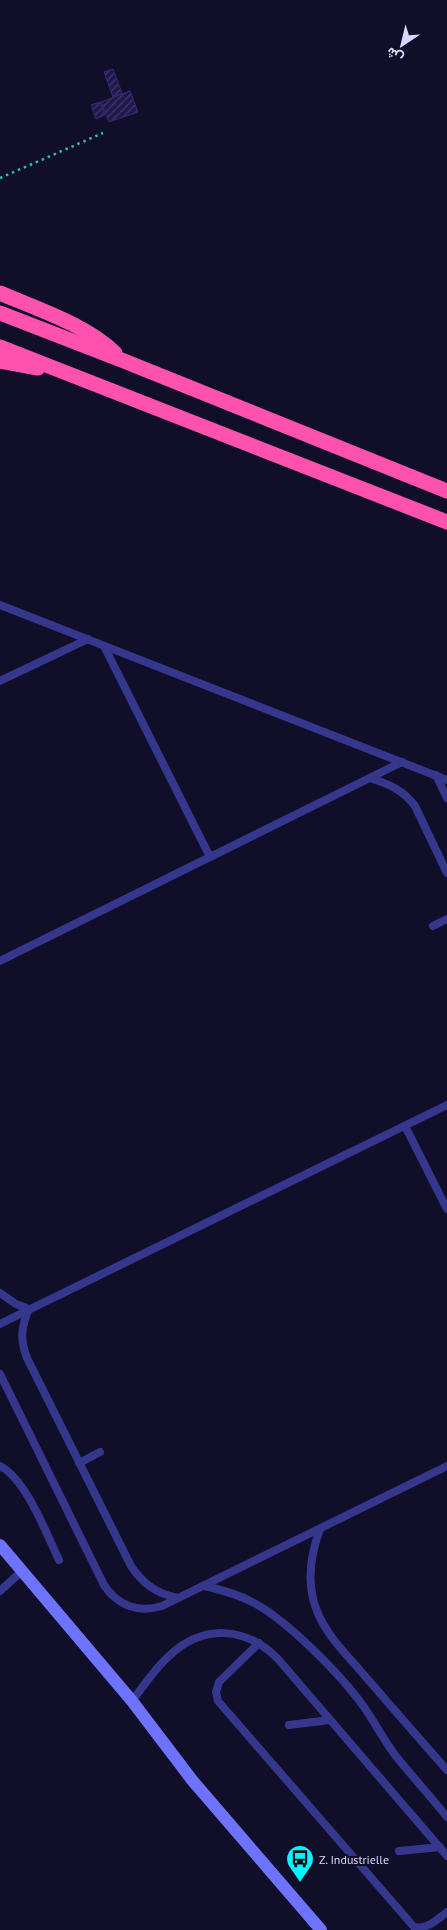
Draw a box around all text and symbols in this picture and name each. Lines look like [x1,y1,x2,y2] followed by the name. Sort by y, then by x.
[377,20,427,70] north arrow
[382,43,407,68] text: ش
[285,1844,315,1883] bus stop icon: Z. Industrielle
[319,1852,389,1867] place label: Z. Industrielle

